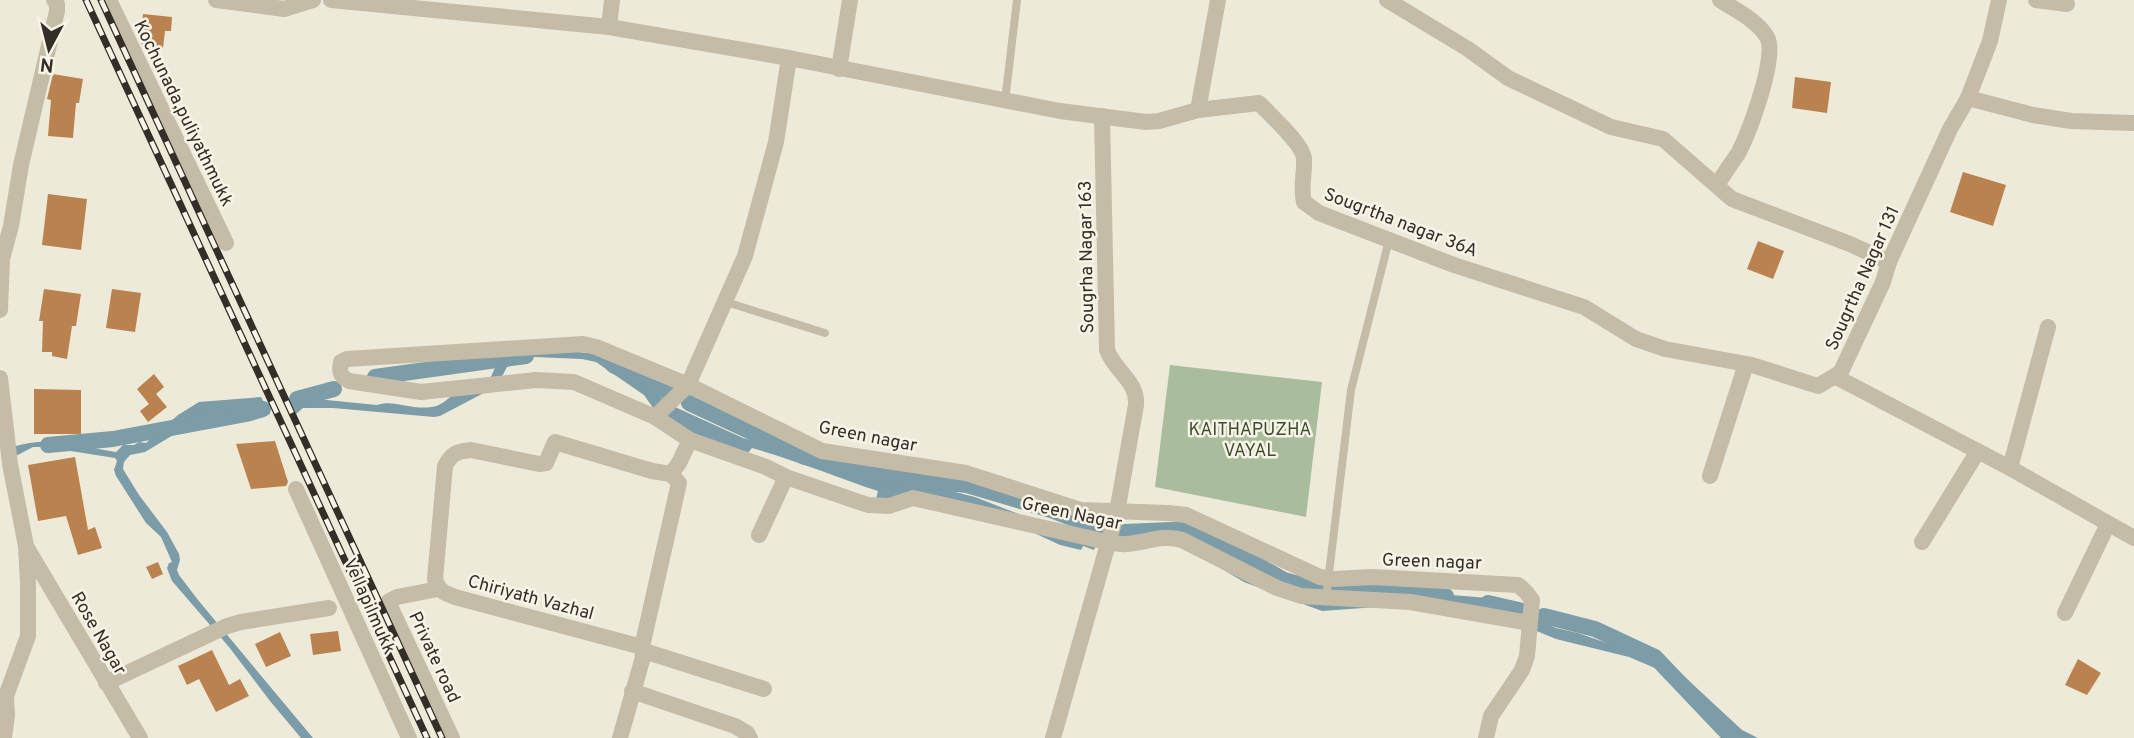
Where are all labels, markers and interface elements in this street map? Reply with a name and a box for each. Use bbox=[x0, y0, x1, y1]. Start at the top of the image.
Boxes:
north arrow bbox=[14, 14, 84, 84]
street label: Kochunada,puliyathmukk bbox=[128, 17, 238, 211]
text: N bbox=[39, 51, 55, 77]
street label: Sougrha Nagar 163 bbox=[1075, 180, 1100, 334]
street label: Sougrtha nagar 36A bbox=[1320, 183, 1481, 263]
street label: Sougrtha Nagar 131 bbox=[1821, 203, 1906, 354]
street label: Green nagar bbox=[816, 417, 919, 458]
park label: KAITHAPUZHA VAYAL bbox=[1189, 419, 1311, 463]
street label: Green Nagar bbox=[1019, 493, 1124, 536]
street label: Green nagar bbox=[1382, 549, 1482, 576]
street label: Vellapilmukk bbox=[337, 555, 400, 658]
street label: Chiriyath Vazhal bbox=[465, 571, 596, 626]
street label: Rose Nagar bbox=[65, 588, 131, 680]
street label: Private road bbox=[402, 608, 465, 707]

